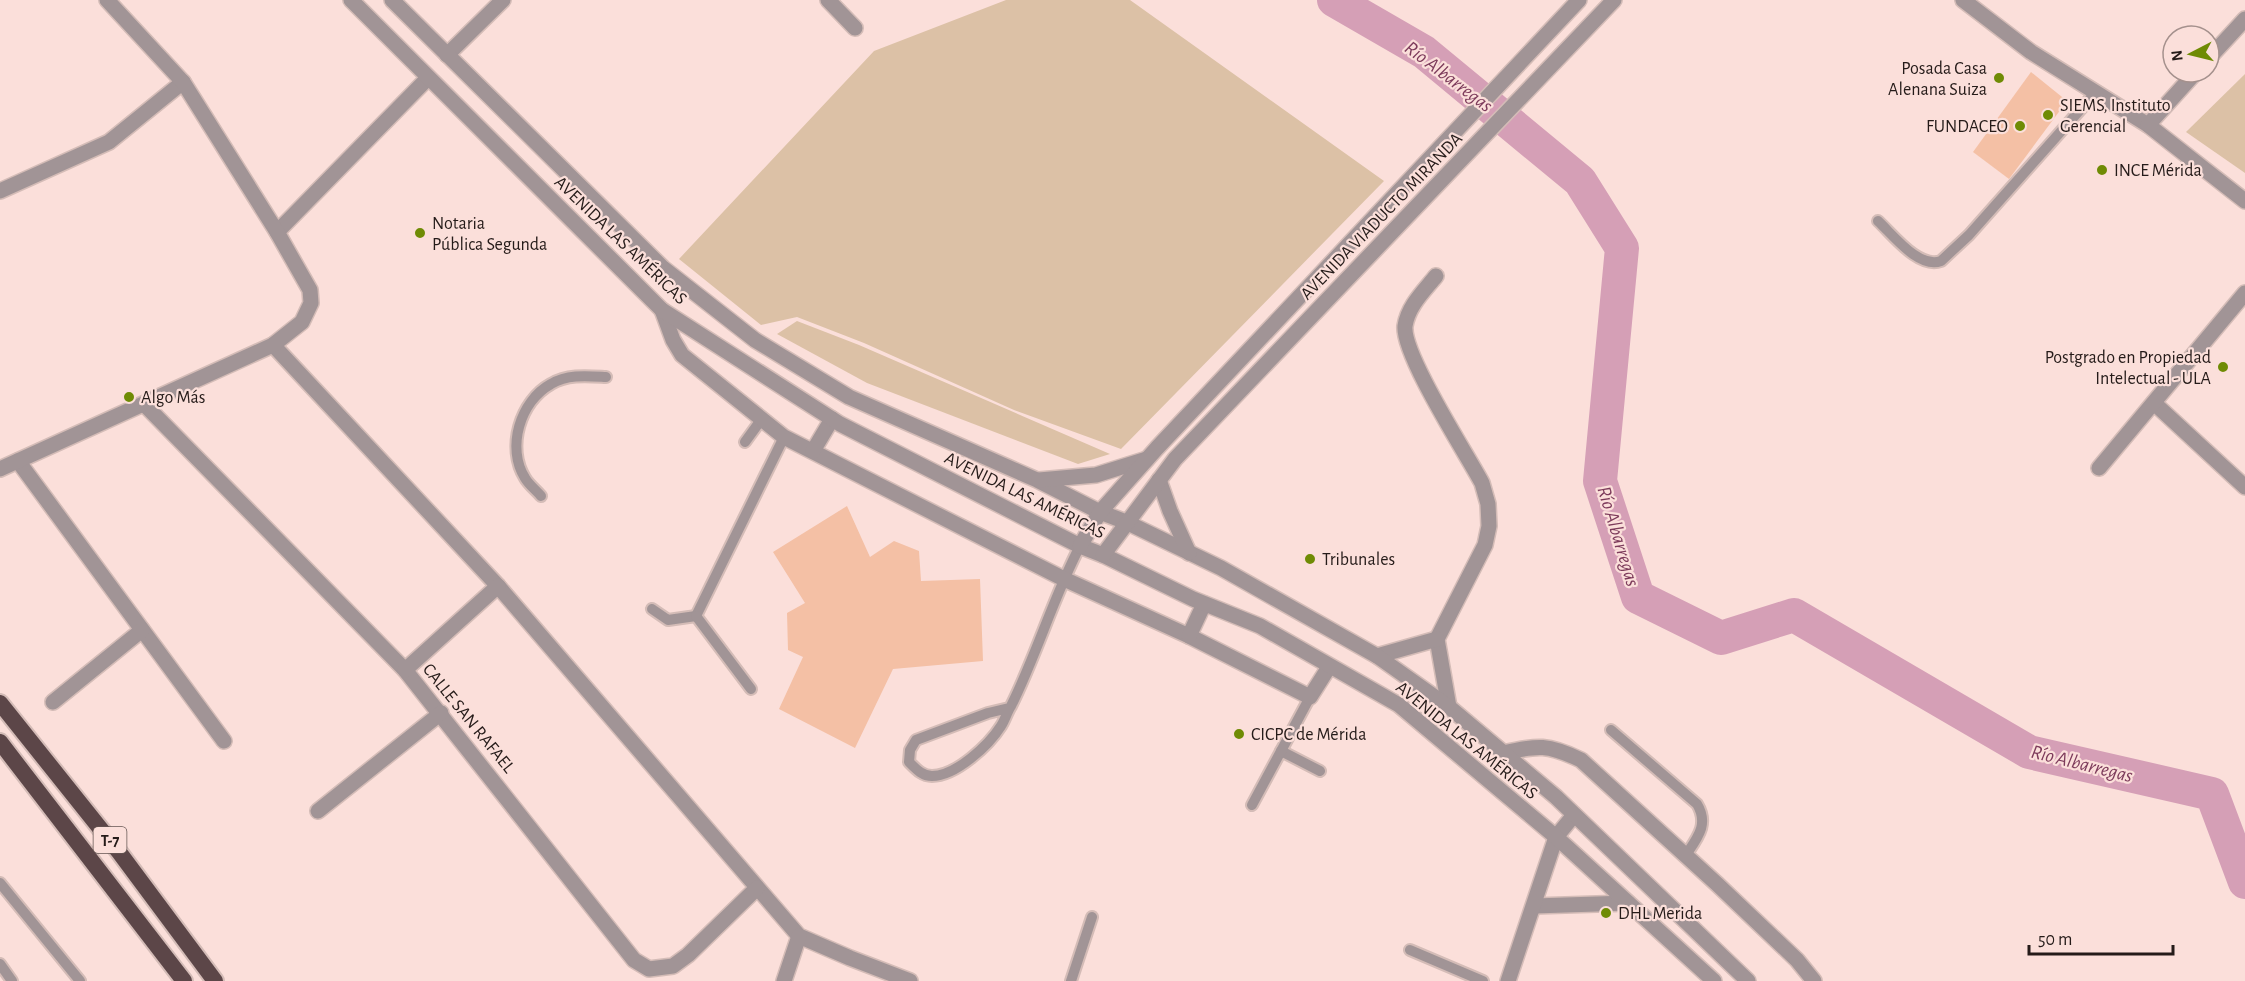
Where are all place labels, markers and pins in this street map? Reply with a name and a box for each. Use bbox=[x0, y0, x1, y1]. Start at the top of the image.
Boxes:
place label: Posada Casa Alenana Suiza bbox=[1888, 60, 1987, 99]
marker: Posada Casa Alenana Suiza bbox=[1992, 71, 2006, 85]
place label: SIEMS, Instituto Gerencial bbox=[2060, 97, 2171, 136]
marker: SIEMS, Instituto Gerencial bbox=[2041, 108, 2055, 122]
place label: FUNDACEO bbox=[1926, 118, 2008, 136]
marker: FUNDACEO bbox=[2013, 119, 2027, 133]
place label: INCE Mérida bbox=[2114, 162, 2202, 180]
marker: INCE Mérida bbox=[2095, 163, 2109, 177]
place label: Notaria Pública Segunda bbox=[432, 215, 547, 254]
marker: Notaria Pública Segunda bbox=[413, 226, 427, 240]
place label: Postgrado en Propiedad Intelectual - ULA bbox=[2045, 349, 2212, 388]
marker: Postgrado en Propiedad Intelectual - ULA bbox=[2216, 360, 2230, 374]
place label: Algo Más bbox=[141, 389, 205, 407]
marker: Algo Más bbox=[122, 390, 136, 404]
place label: Tribunales bbox=[1322, 551, 1395, 569]
marker: Tribunales bbox=[1303, 552, 1317, 566]
place label: CICPC de Mérida bbox=[1251, 726, 1366, 744]
marker: CICPC de Mérida bbox=[1232, 727, 1246, 741]
place label: DHL Merida bbox=[1618, 905, 1702, 923]
marker: DHL Merida bbox=[1599, 906, 1613, 920]

